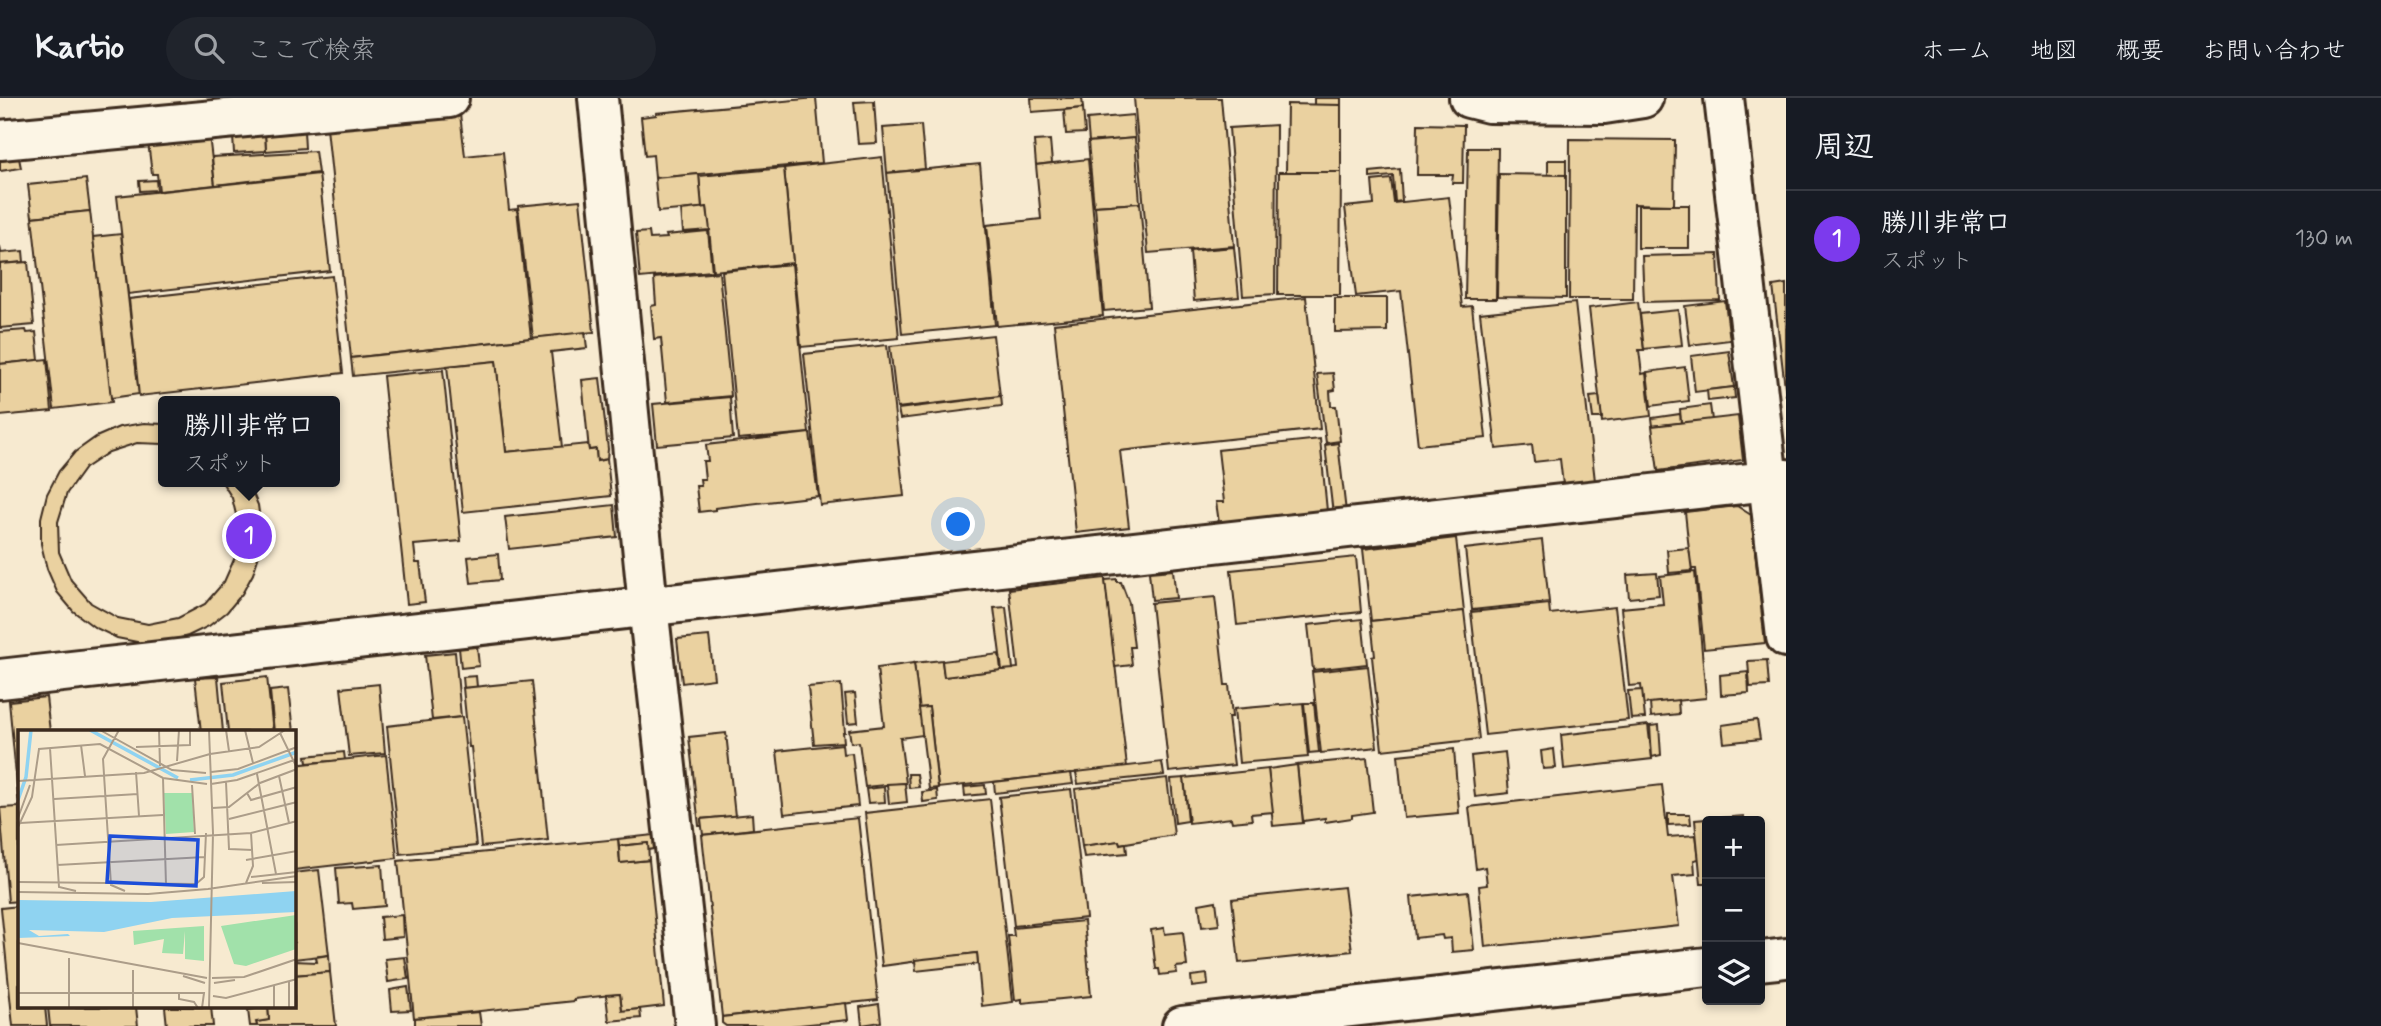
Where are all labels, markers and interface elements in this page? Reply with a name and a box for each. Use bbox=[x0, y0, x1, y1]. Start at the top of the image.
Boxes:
search box bbox=[166, 17, 656, 80]
text: Kartio bbox=[35, 26, 124, 70]
icon: search bbox=[190, 29, 228, 67]
text: ここで検索 bbox=[246, 34, 376, 68]
text: ホーム bbox=[1921, 36, 1992, 67]
text: 地図 bbox=[2030, 36, 2078, 67]
text: 概要 bbox=[2116, 36, 2164, 67]
text: お問い合わせ bbox=[2202, 36, 2346, 67]
text: 周辺 bbox=[1814, 128, 1874, 167]
text: 勝川非常口 bbox=[1881, 207, 2011, 241]
text: 1 bbox=[1832, 224, 1842, 254]
text: 130 m bbox=[2295, 224, 2353, 254]
text: スポット bbox=[1881, 247, 1973, 277]
popup bbox=[158, 396, 340, 487]
text: 勝川非常口 bbox=[184, 410, 314, 444]
text: スポット bbox=[184, 450, 276, 480]
your location bbox=[941, 507, 975, 541]
pin: 1 bbox=[226, 510, 272, 562]
inset map bbox=[18, 730, 296, 1009]
map controls bbox=[1702, 816, 1765, 1005]
button: + bbox=[1702, 816, 1765, 879]
button: − bbox=[1702, 879, 1765, 942]
button: layers bbox=[1702, 942, 1765, 1005]

